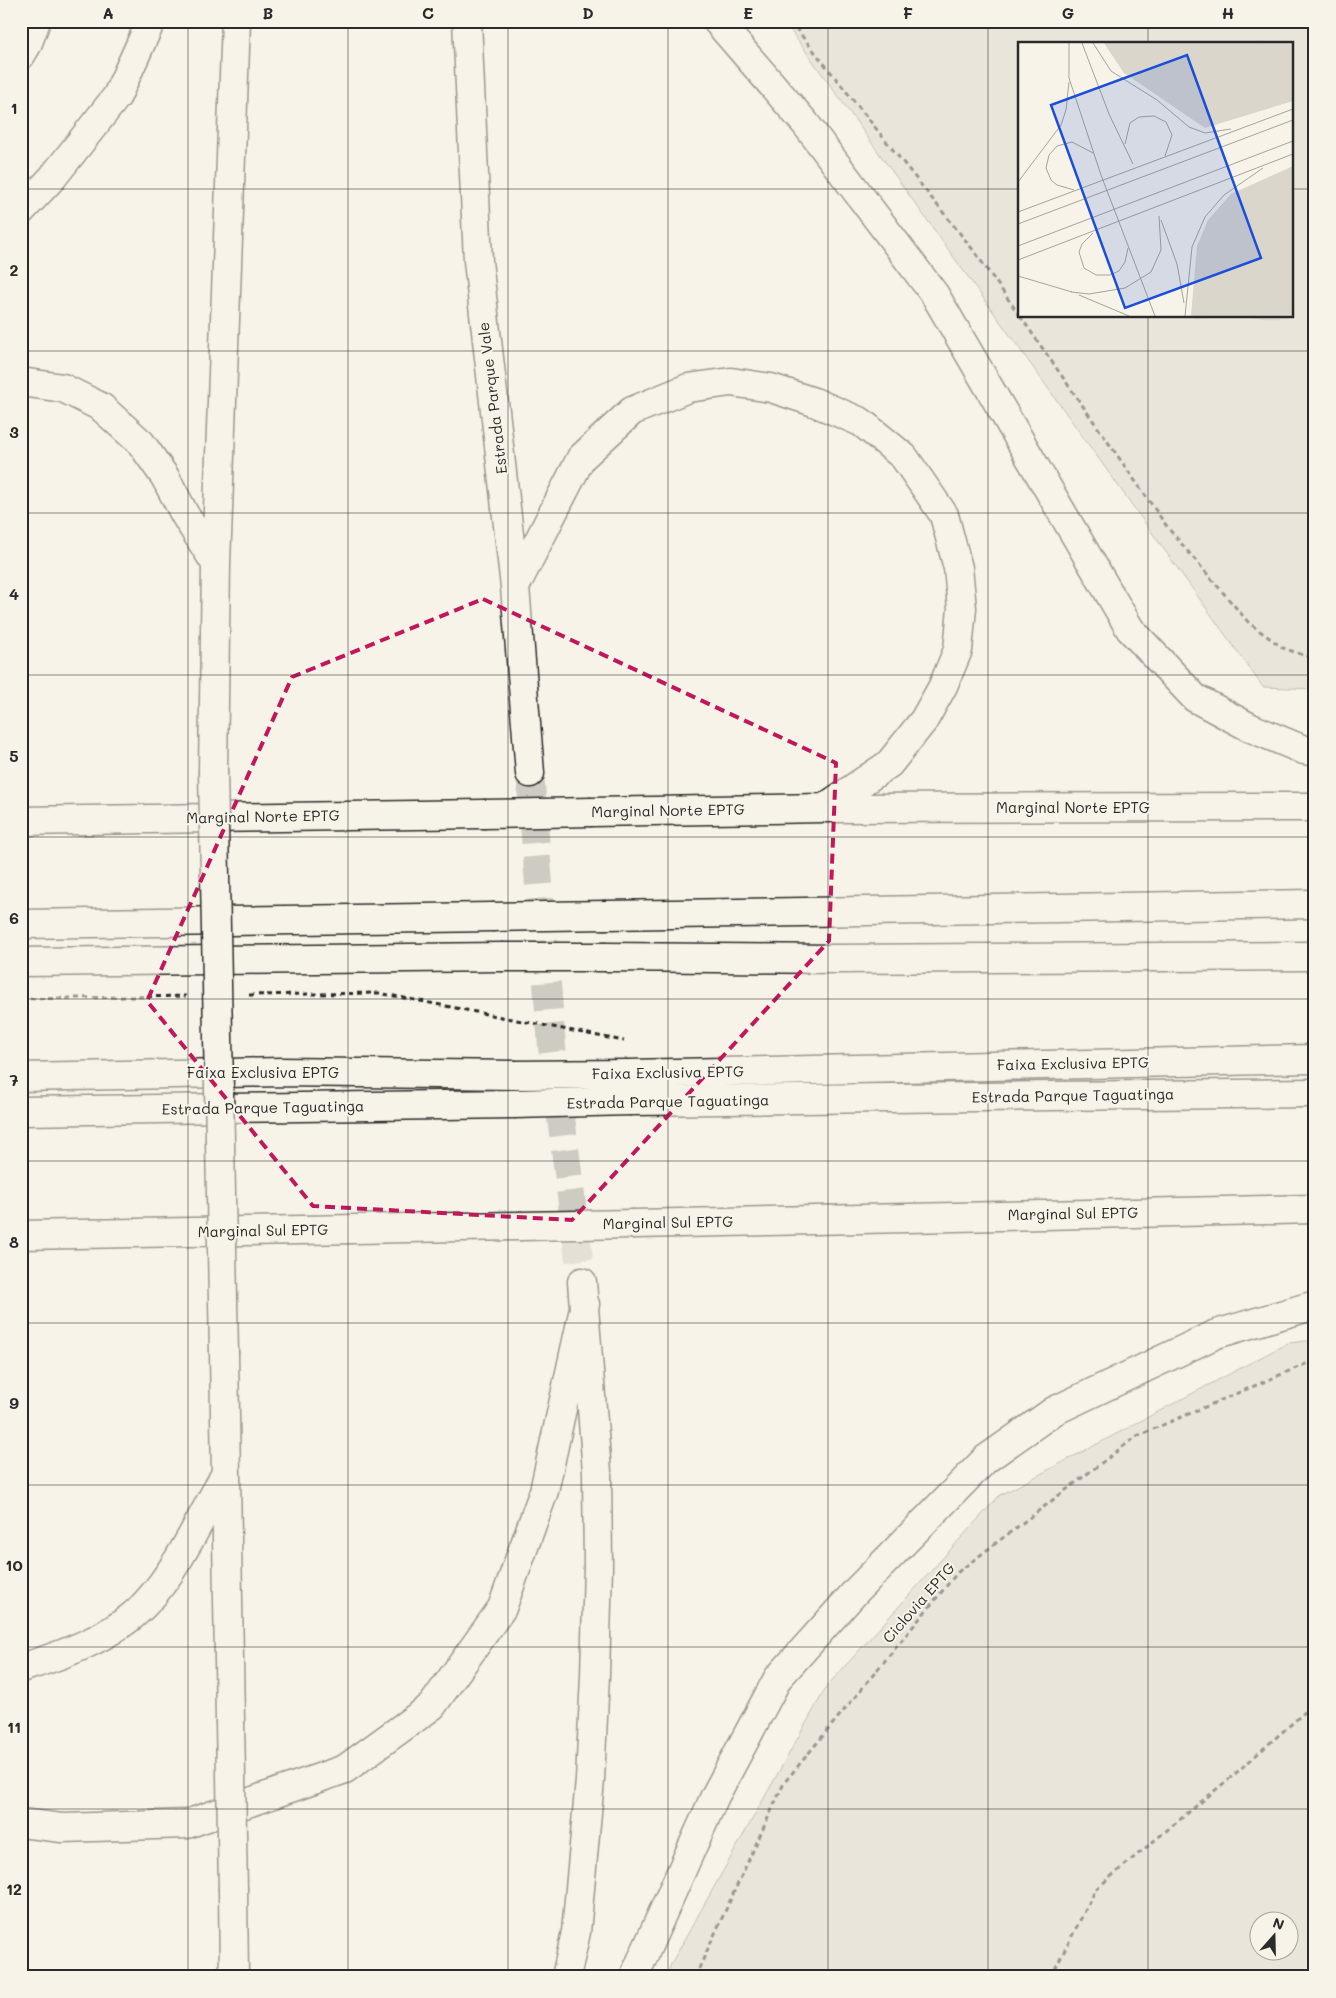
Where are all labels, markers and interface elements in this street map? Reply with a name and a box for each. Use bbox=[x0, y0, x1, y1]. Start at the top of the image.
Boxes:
text: A bbox=[102, 2, 114, 23]
text: B bbox=[263, 2, 273, 23]
text: C bbox=[422, 2, 434, 23]
text: D bbox=[582, 2, 594, 23]
text: E bbox=[743, 2, 753, 23]
text: F bbox=[903, 2, 913, 23]
text: G bbox=[1062, 2, 1074, 23]
text: H bbox=[1222, 2, 1234, 23]
inset map bbox=[1018, 42, 1294, 318]
text: 1 bbox=[10, 97, 18, 118]
text: 2 bbox=[10, 259, 19, 280]
street label: Estrada Parque Vale bbox=[473, 321, 511, 475]
text: 3 bbox=[9, 421, 19, 442]
text: 4 bbox=[9, 583, 19, 604]
text: 5 bbox=[9, 745, 19, 766]
street label: Marginal Norte EPTG bbox=[996, 797, 1150, 817]
street label: Marginal Norte EPTG bbox=[591, 799, 745, 821]
street label: Marginal Norte EPTG bbox=[186, 805, 340, 827]
text: 6 bbox=[9, 907, 19, 928]
street label: Faixa Exclusiva EPTG bbox=[997, 1052, 1149, 1074]
street label: Faixa Exclusiva EPTG bbox=[592, 1061, 744, 1083]
street label: Faixa Exclusiva EPTG bbox=[187, 1062, 339, 1082]
text: 7 bbox=[10, 1069, 19, 1090]
street label: Estrada Parque Taguatinga bbox=[972, 1083, 1174, 1107]
street label: Estrada Parque Taguatinga bbox=[567, 1089, 769, 1113]
street label: Estrada Parque Taguatinga bbox=[162, 1095, 364, 1119]
street label: Marginal Sul EPTG bbox=[1007, 1202, 1139, 1224]
street label: Marginal Sul EPTG bbox=[602, 1211, 734, 1233]
street label: Marginal Sul EPTG bbox=[197, 1219, 329, 1241]
text: 8 bbox=[9, 1231, 19, 1252]
text: 9 bbox=[9, 1392, 19, 1413]
text: 10 bbox=[5, 1554, 23, 1575]
street label: Ciclovia EPTG bbox=[878, 1558, 959, 1647]
text: 11 bbox=[7, 1716, 21, 1737]
text: 12 bbox=[6, 1878, 22, 1899]
north arrow bbox=[1248, 1910, 1298, 1960]
text: N bbox=[1270, 1913, 1287, 1934]

